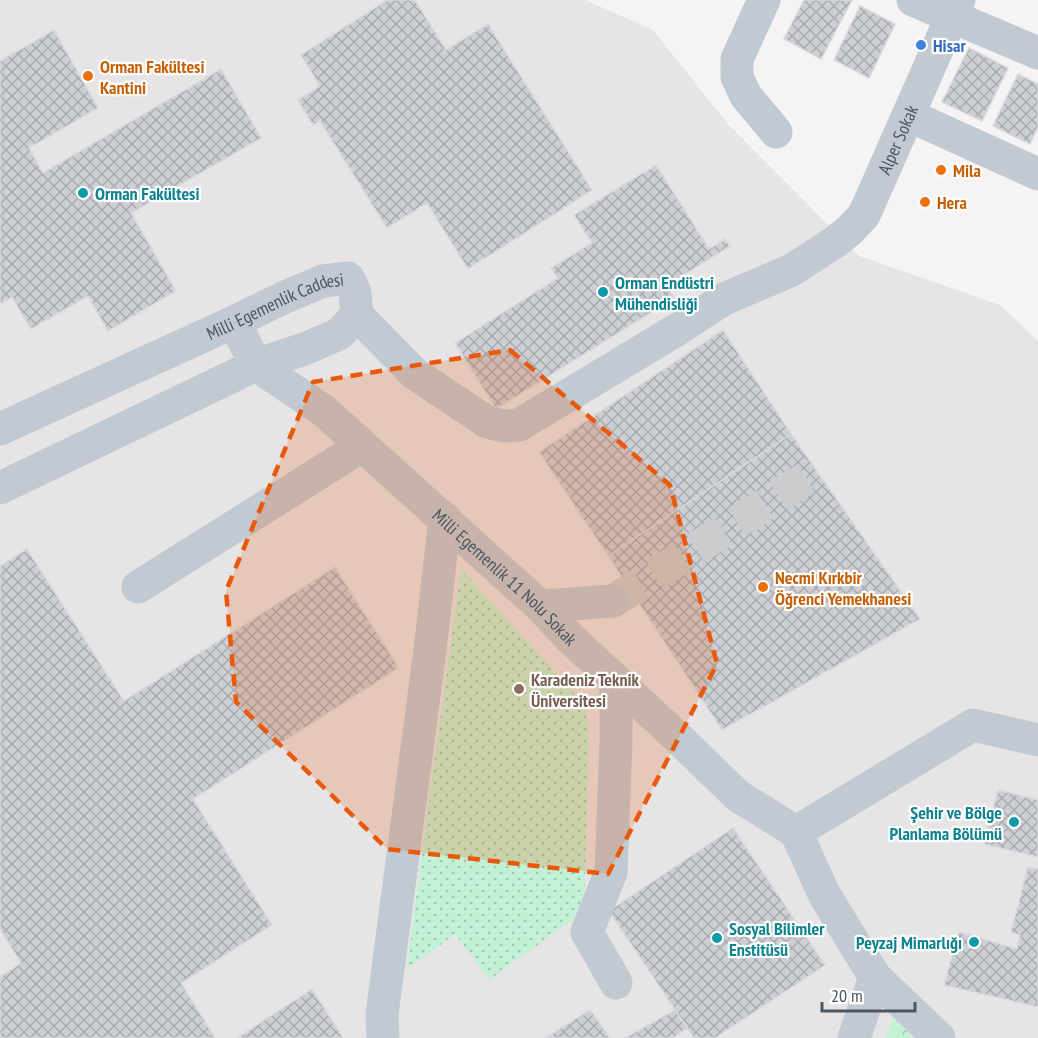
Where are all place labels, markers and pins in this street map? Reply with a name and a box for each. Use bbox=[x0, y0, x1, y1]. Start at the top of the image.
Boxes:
place label: Hisar bbox=[933, 34, 966, 57]
marker: Hisar bbox=[914, 38, 928, 52]
place label: Orman Fakültesi Kantini bbox=[100, 55, 204, 99]
marker: Orman Fakültesi Kantini bbox=[81, 69, 95, 83]
place label: Mila bbox=[953, 159, 981, 182]
marker: Mila bbox=[934, 163, 948, 177]
place label: Orman Fakültesi bbox=[95, 182, 199, 205]
marker: Orman Fakültesi bbox=[76, 186, 90, 200]
place label: Hera bbox=[937, 191, 967, 214]
marker: Hera bbox=[918, 195, 932, 209]
place label: Orman Endüstri Mühendisliği bbox=[615, 271, 714, 315]
marker: Orman Endüstri Mühendisliği bbox=[596, 285, 610, 299]
place label: Necmi Kırkbir Öğrenci Yemekhanesi bbox=[775, 566, 911, 610]
marker: Necmi Kırkbir Öğrenci Yemekhanesi bbox=[756, 580, 770, 594]
place label: Karadeniz Teknik Üniversitesi bbox=[531, 668, 640, 712]
marker: Karadeniz Teknik Üniversitesi bbox=[512, 682, 526, 696]
place label: Şehir ve Bölge Planlama Bölümü bbox=[889, 801, 1002, 845]
marker: Şehir ve Bölge Planlama Bölümü bbox=[1007, 815, 1021, 829]
place label: Sosyal Bilimler Enstitüsü bbox=[729, 917, 825, 961]
marker: Sosyal Bilimler Enstitüsü bbox=[710, 931, 724, 945]
place label: Peyzaj Mimarlığı bbox=[856, 931, 962, 954]
marker: Peyzaj Mimarlığı bbox=[967, 935, 981, 949]

